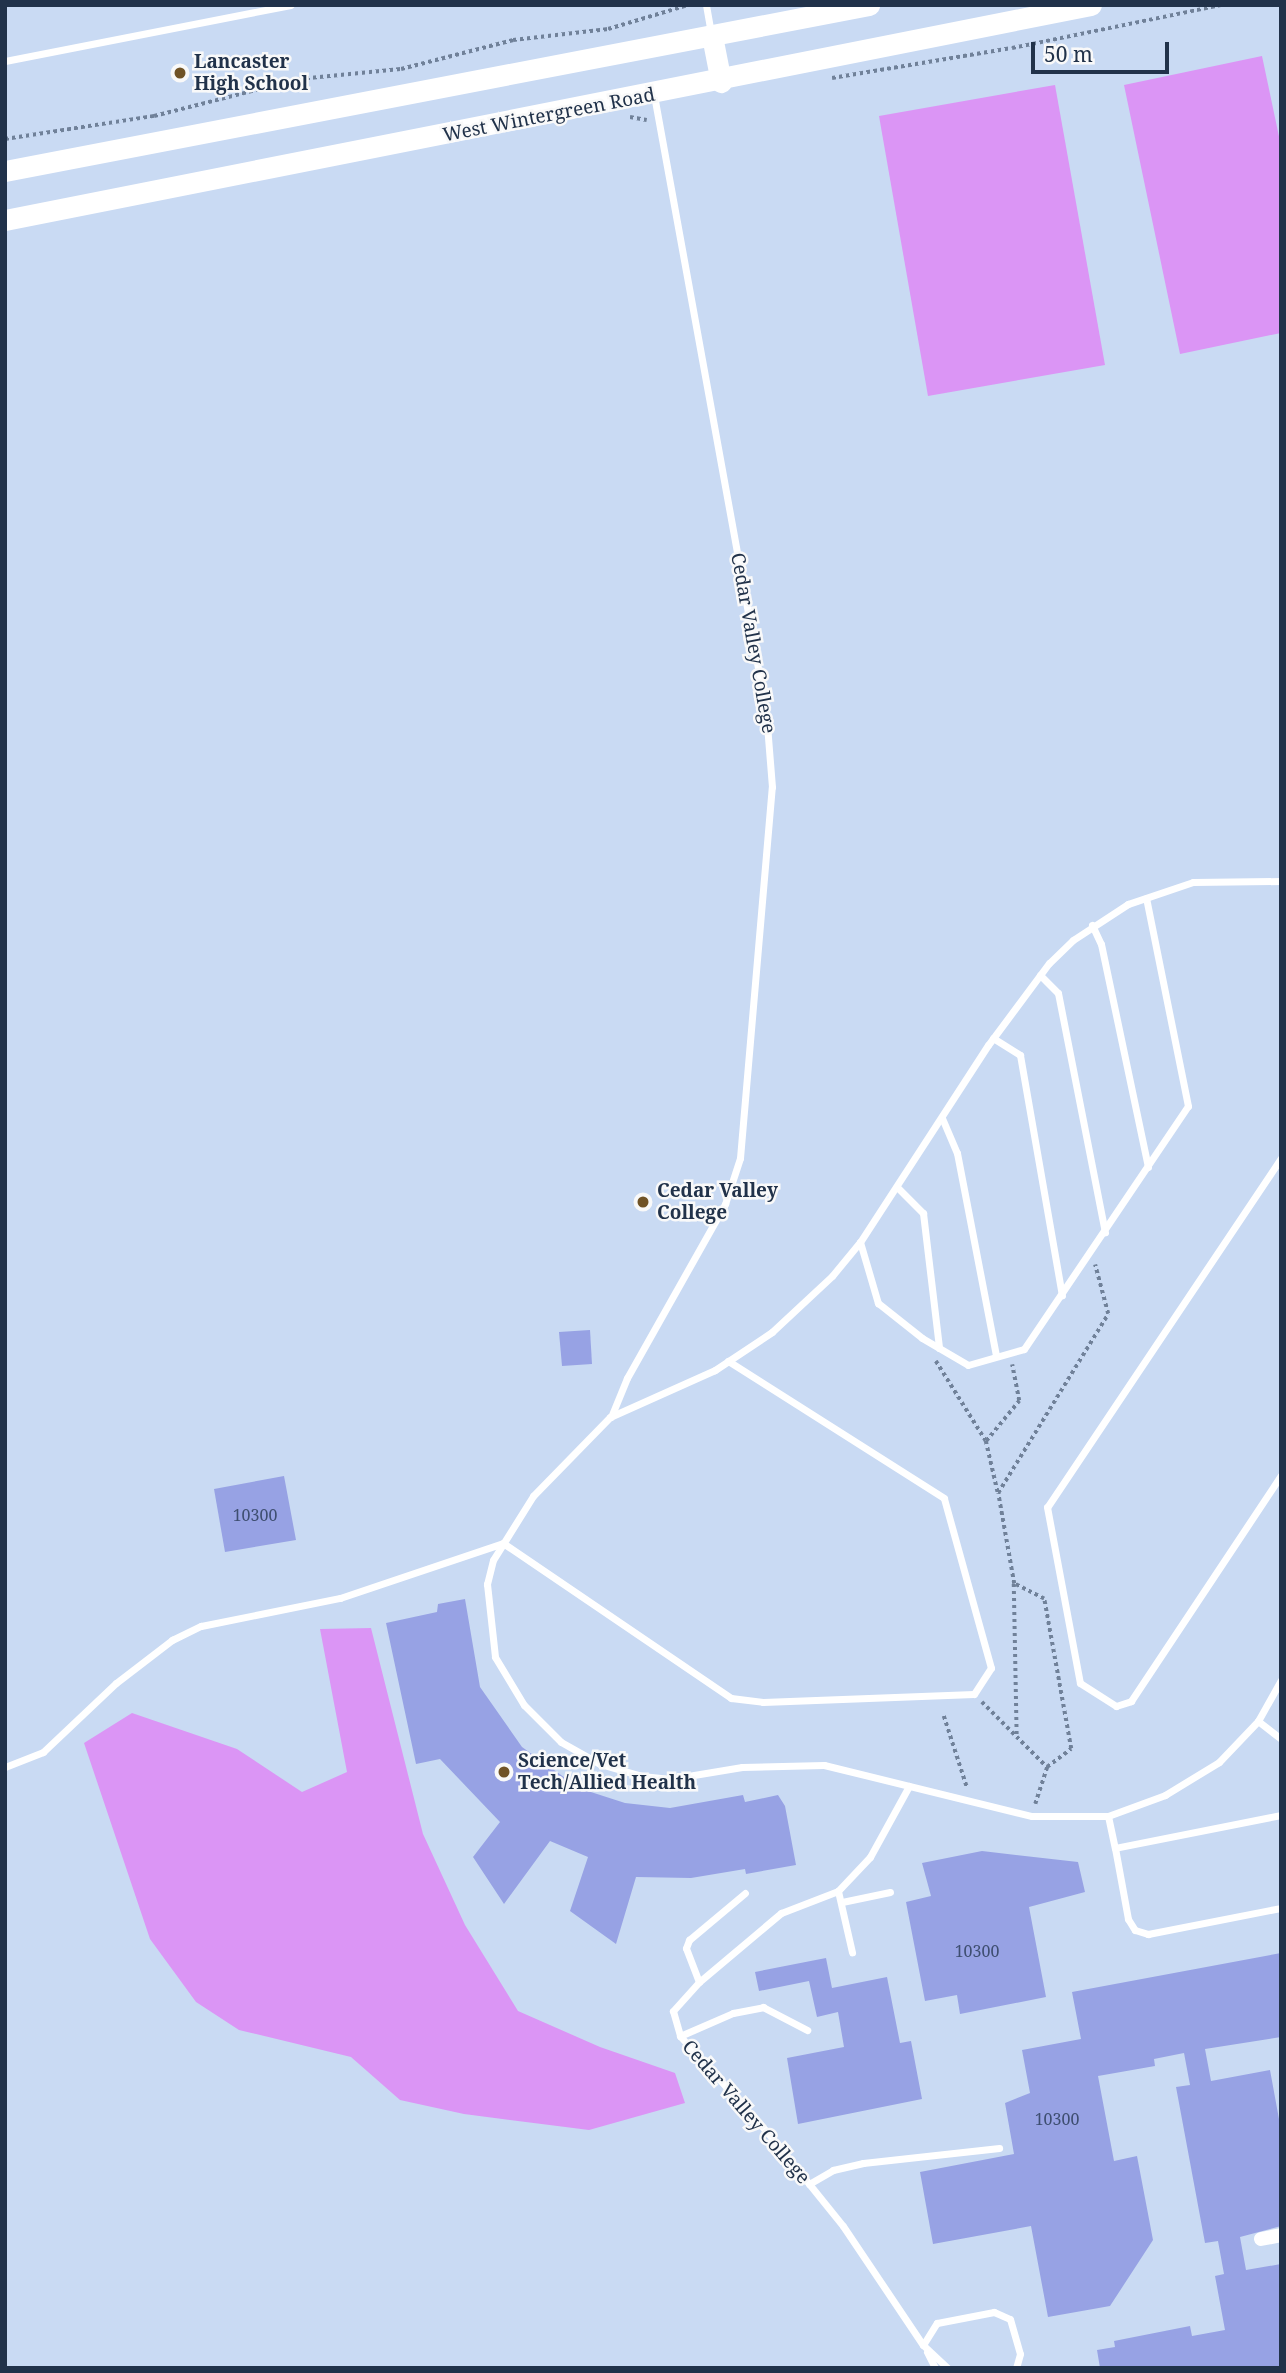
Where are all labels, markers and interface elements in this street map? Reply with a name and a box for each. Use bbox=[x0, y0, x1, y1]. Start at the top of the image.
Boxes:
scale bar bbox=[1034, 28, 1172, 72]
text: 50 m bbox=[1044, 40, 1093, 68]
place label: Lancaster High School bbox=[194, 51, 308, 95]
marker: Lancaster High School bbox=[172, 65, 188, 81]
street label: West Wintergreen Road bbox=[441, 83, 657, 147]
street label: Cedar Valley College bbox=[726, 551, 780, 735]
place label: Cedar Valley College bbox=[657, 1180, 778, 1224]
marker: Cedar Valley College bbox=[635, 1194, 651, 1210]
house number: 10300 bbox=[233, 1505, 277, 1525]
place label: Science/Vet Tech/Allied Health bbox=[518, 1750, 696, 1794]
marker: Science/Vet Tech/Allied Health bbox=[496, 1764, 512, 1780]
house number: 10300 bbox=[955, 1941, 999, 1961]
street label: Cedar Valley College bbox=[677, 2035, 815, 2189]
house number: 10300 bbox=[1035, 2109, 1079, 2129]

